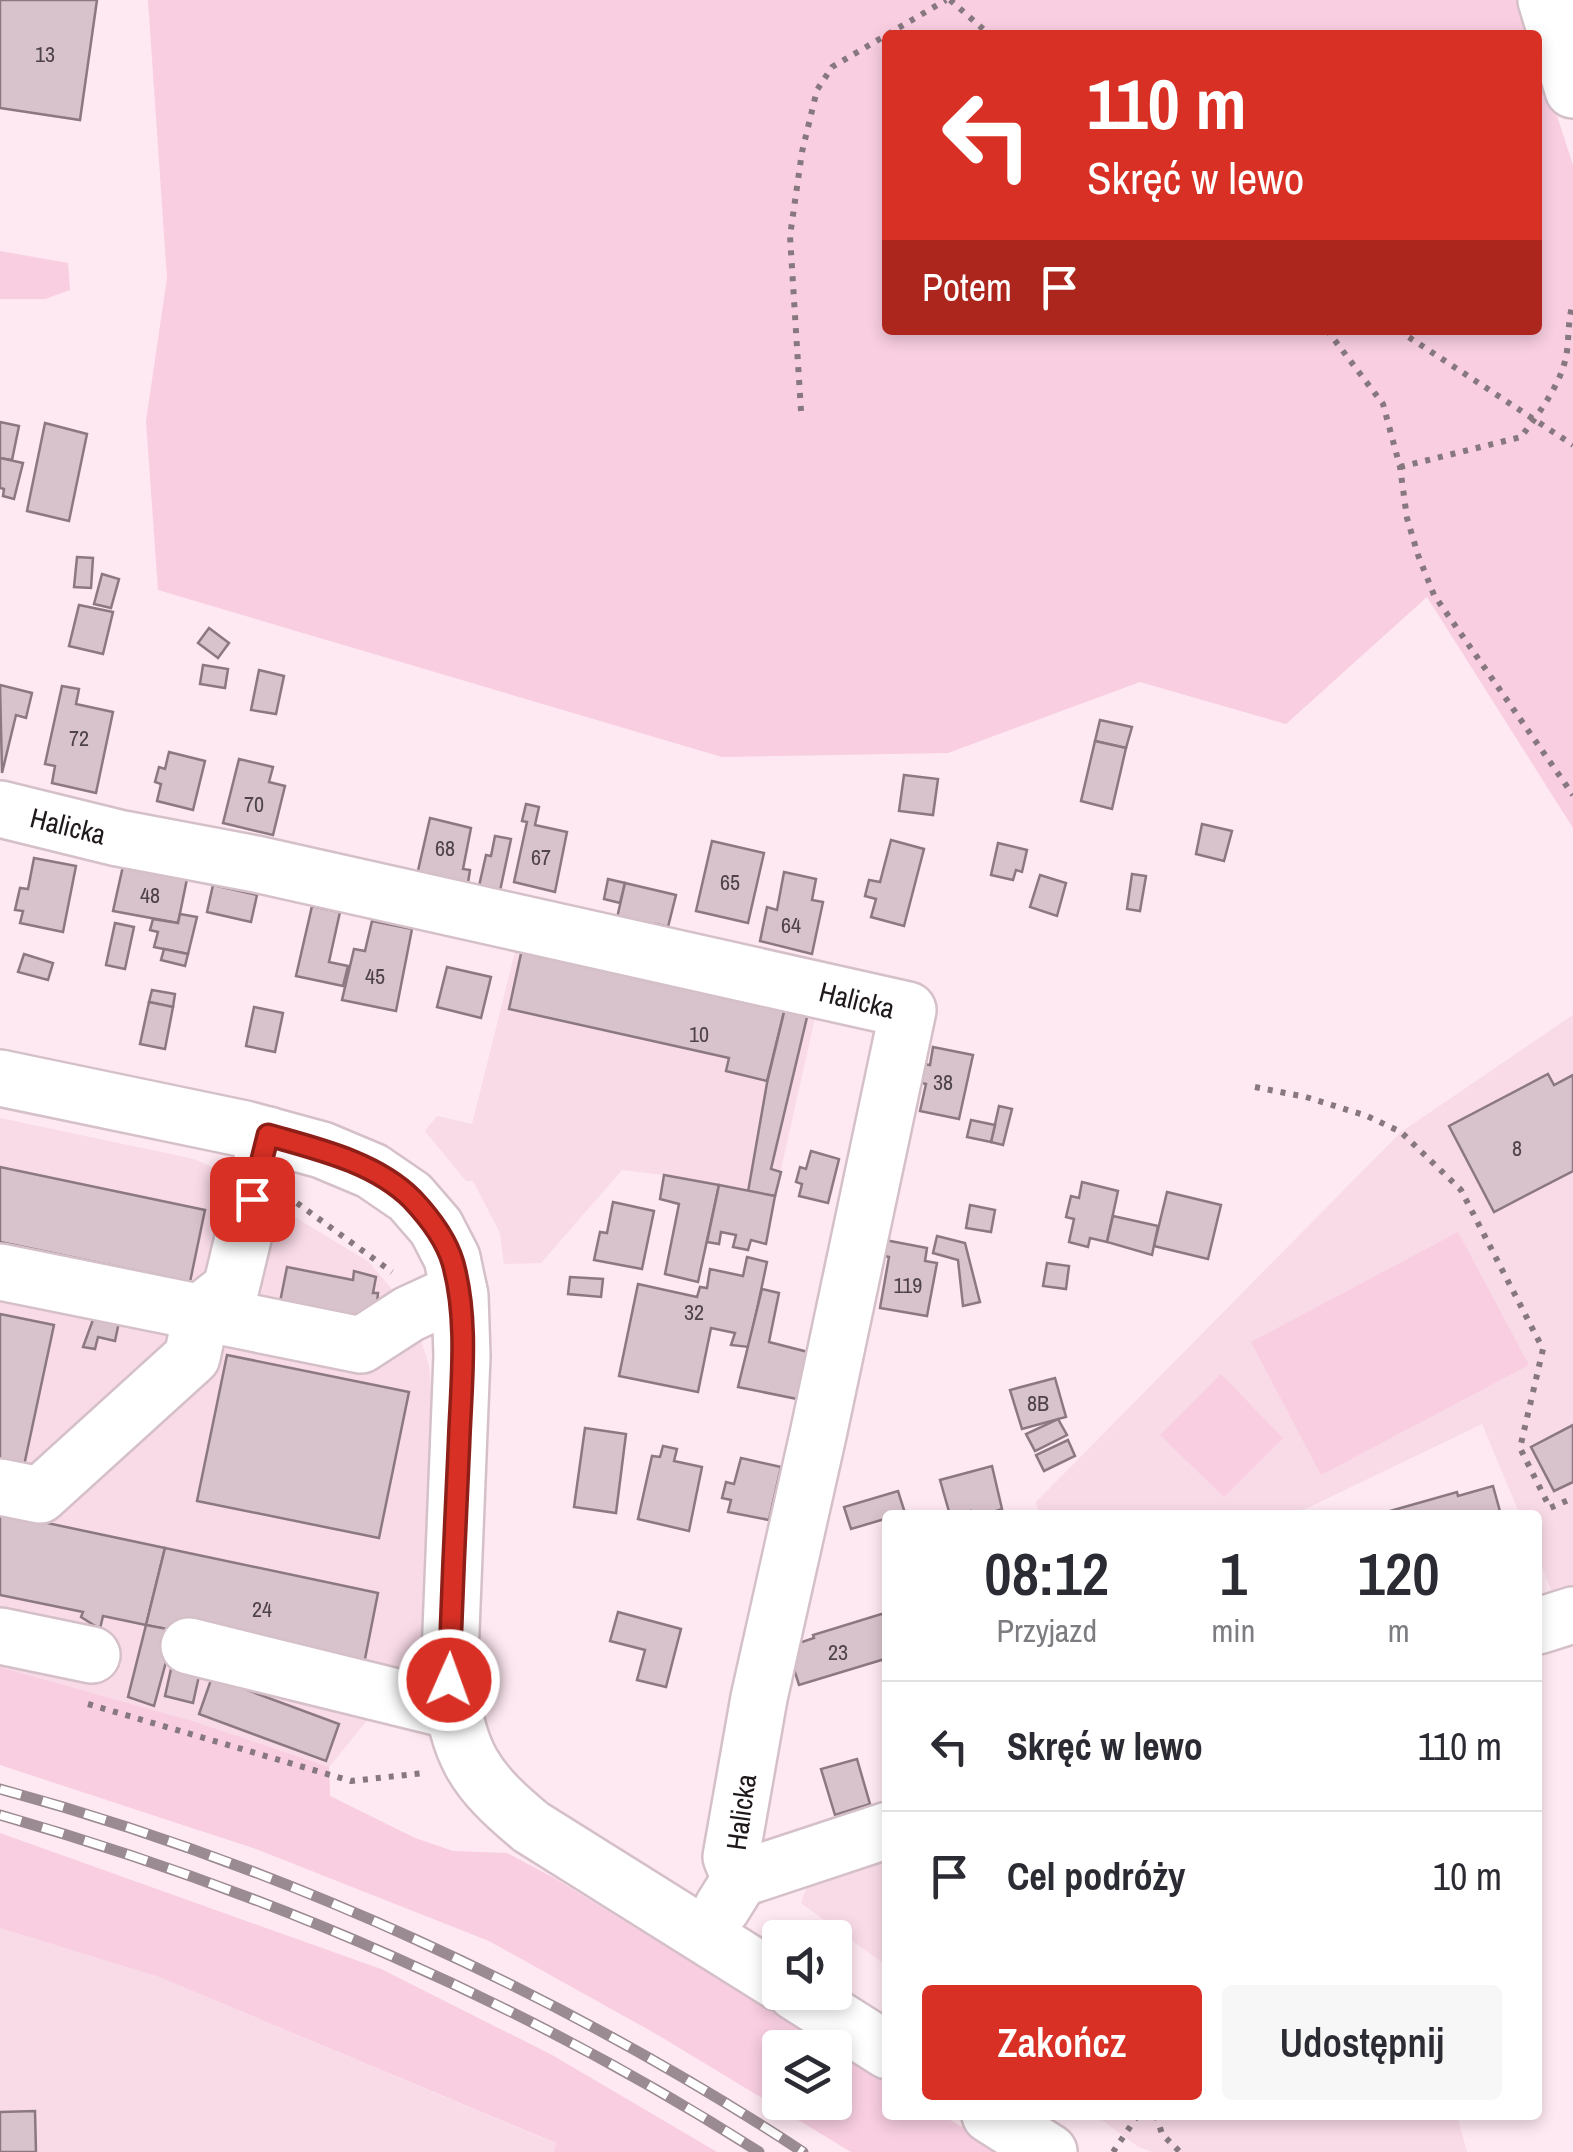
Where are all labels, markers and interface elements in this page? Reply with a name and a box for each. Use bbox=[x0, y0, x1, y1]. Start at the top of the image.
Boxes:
house number: 13 bbox=[35, 39, 55, 69]
text: 110 m bbox=[1087, 57, 1247, 151]
icon: left bbox=[922, 70, 1052, 200]
text: Skręć w lewo bbox=[1087, 147, 1304, 208]
icon: arrive bbox=[1032, 260, 1087, 315]
text: Potem bbox=[922, 262, 1012, 313]
house number: 72 bbox=[69, 723, 89, 753]
house number: 70 bbox=[244, 789, 264, 819]
street label: Halicka bbox=[26, 798, 110, 854]
house number: 68 bbox=[435, 833, 455, 863]
house number: 67 bbox=[531, 842, 551, 872]
house number: 65 bbox=[720, 867, 740, 897]
house number: 48 bbox=[140, 880, 160, 910]
house number: 64 bbox=[781, 910, 801, 940]
house number: 45 bbox=[365, 961, 385, 991]
street label: Halicka bbox=[815, 972, 899, 1028]
house number: 10 bbox=[689, 1019, 709, 1049]
house number: 38 bbox=[933, 1067, 953, 1097]
house number: 8 bbox=[1512, 1133, 1522, 1163]
pin bbox=[210, 1157, 295, 1242]
icon: arrive bbox=[225, 1172, 280, 1227]
house number: 119 bbox=[894, 1270, 922, 1300]
house number: 32 bbox=[684, 1297, 704, 1327]
house number: 8B bbox=[1027, 1388, 1049, 1418]
text: 08:12 bbox=[984, 1533, 1109, 1614]
text: 1 bbox=[1220, 1533, 1247, 1614]
text: 120 bbox=[1358, 1533, 1440, 1614]
house number: 24 bbox=[252, 1594, 272, 1624]
text: Przyjazd bbox=[996, 1609, 1097, 1652]
text: min bbox=[1212, 1609, 1255, 1652]
text: m bbox=[1388, 1609, 1410, 1652]
position arrow bbox=[397, 1628, 501, 1732]
house number: 23 bbox=[828, 1637, 848, 1667]
icon: left bbox=[922, 1719, 977, 1774]
text: Skręć w lewo bbox=[1007, 1721, 1203, 1772]
text: 110 m bbox=[1418, 1721, 1502, 1772]
street label: Halicka bbox=[717, 1771, 765, 1853]
icon: arrive bbox=[922, 1849, 977, 1904]
text: Cel podróży bbox=[1007, 1851, 1185, 1902]
text: 10 m bbox=[1433, 1851, 1502, 1902]
map controls bbox=[762, 1920, 852, 2120]
button: sound bbox=[762, 1920, 852, 2010]
button: Zakończ bbox=[922, 1985, 1202, 2100]
button: Udostępnij bbox=[1222, 1985, 1502, 2100]
button: layers bbox=[762, 2030, 852, 2120]

